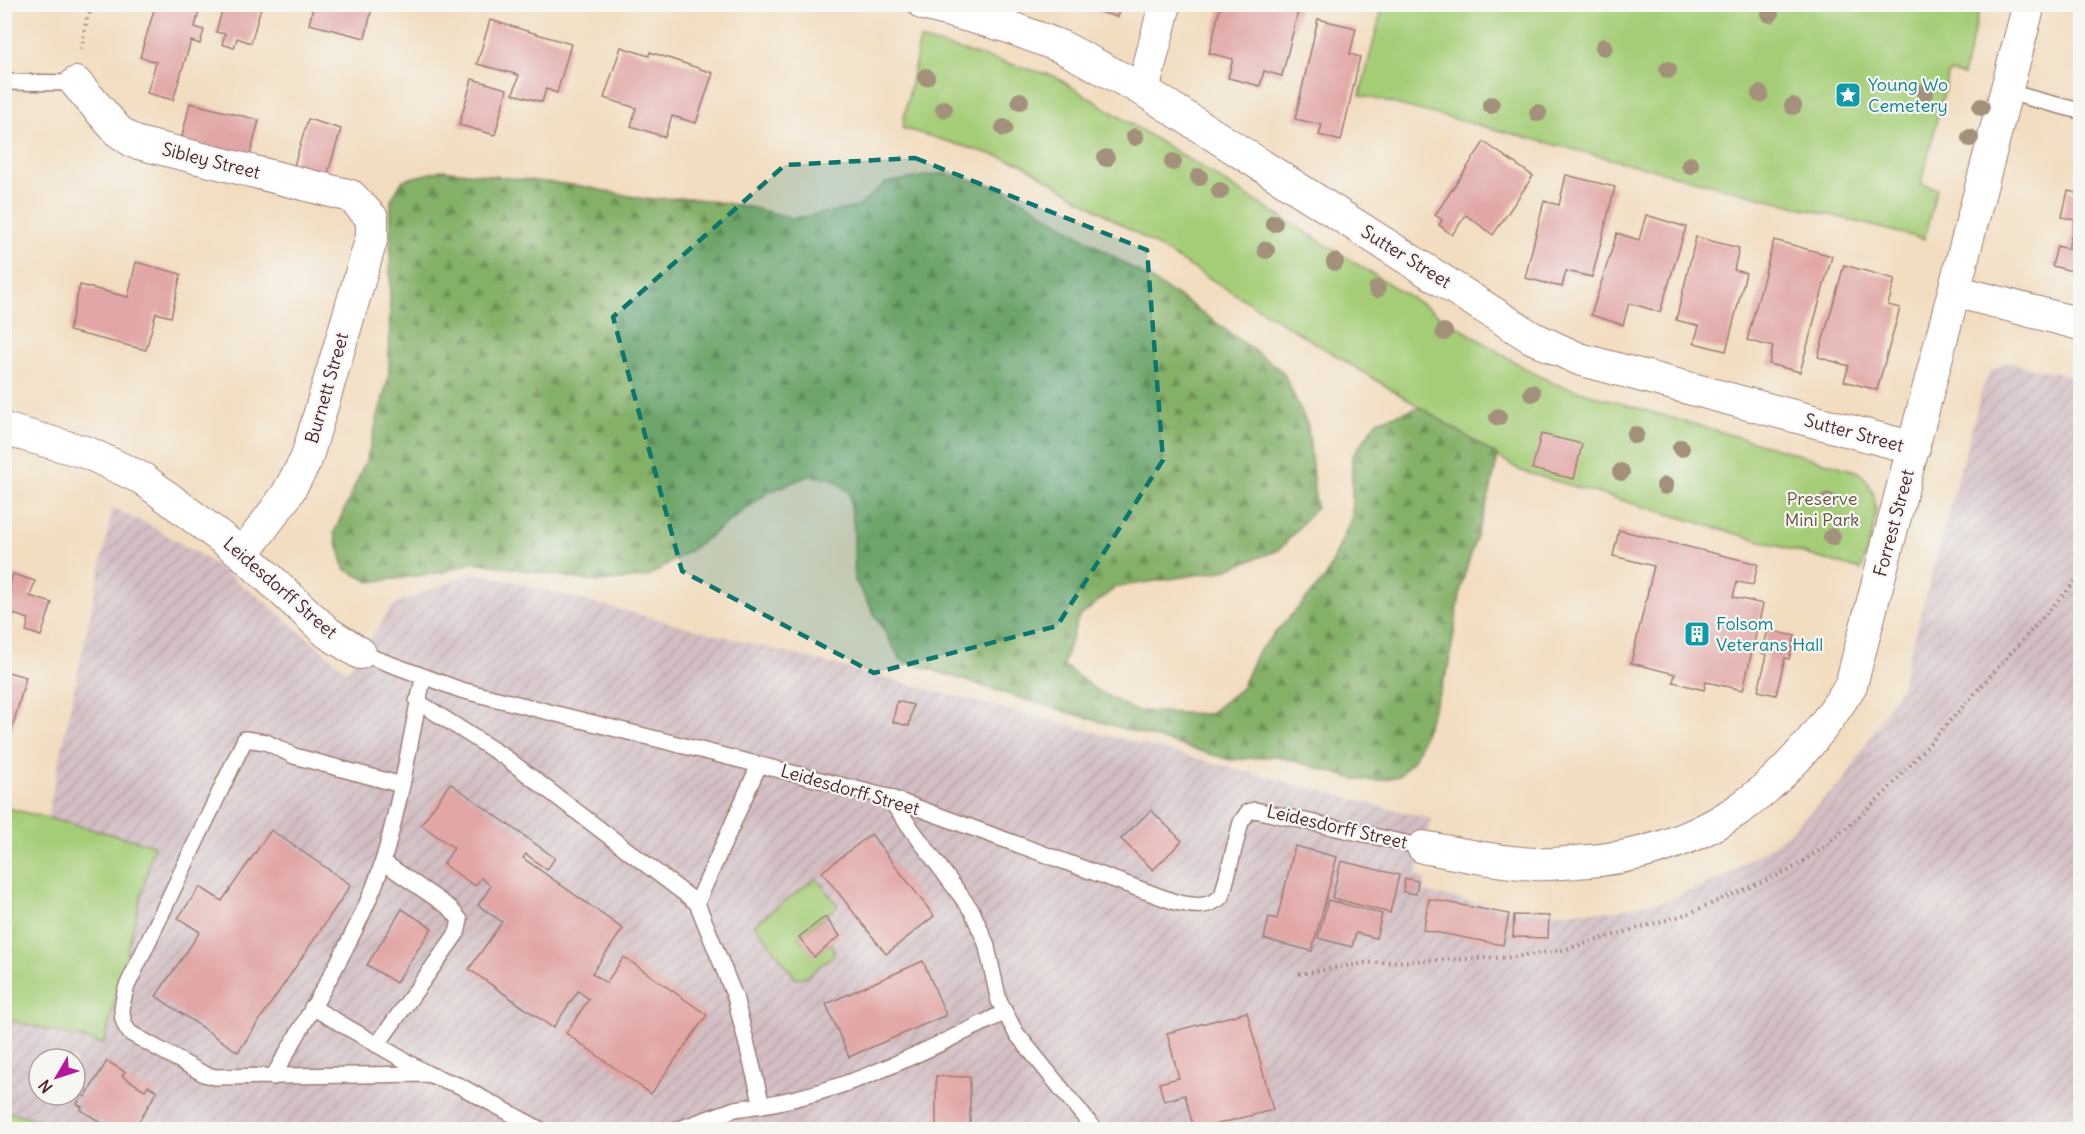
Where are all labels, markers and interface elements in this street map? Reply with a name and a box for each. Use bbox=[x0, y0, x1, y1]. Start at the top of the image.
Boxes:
place label: Young Wo Cemetery bbox=[1868, 73, 1948, 117]
place icon: Young Wo Cemetery bbox=[1833, 80, 1863, 110]
street label: Sibley Street bbox=[160, 137, 263, 184]
street label: Sutter Street bbox=[1357, 220, 1456, 293]
street label: Burnett Street bbox=[300, 330, 353, 446]
street label: Sutter Street bbox=[1802, 408, 1906, 457]
street label: Forrest Street bbox=[1868, 467, 1919, 579]
park label: Preserve Mini Park bbox=[1785, 487, 1859, 531]
street label: Leidesdorff Street bbox=[219, 532, 342, 643]
place label: Folsom Veterans Hall bbox=[1716, 612, 1823, 656]
building icon: Folsom Veterans Hall bbox=[1682, 619, 1712, 649]
street label: Leidesdorff Street bbox=[778, 759, 922, 820]
street label: Leidesdorff Street bbox=[1265, 799, 1410, 854]
north arrow bbox=[27, 1047, 87, 1107]
text: N bbox=[34, 1076, 57, 1097]

